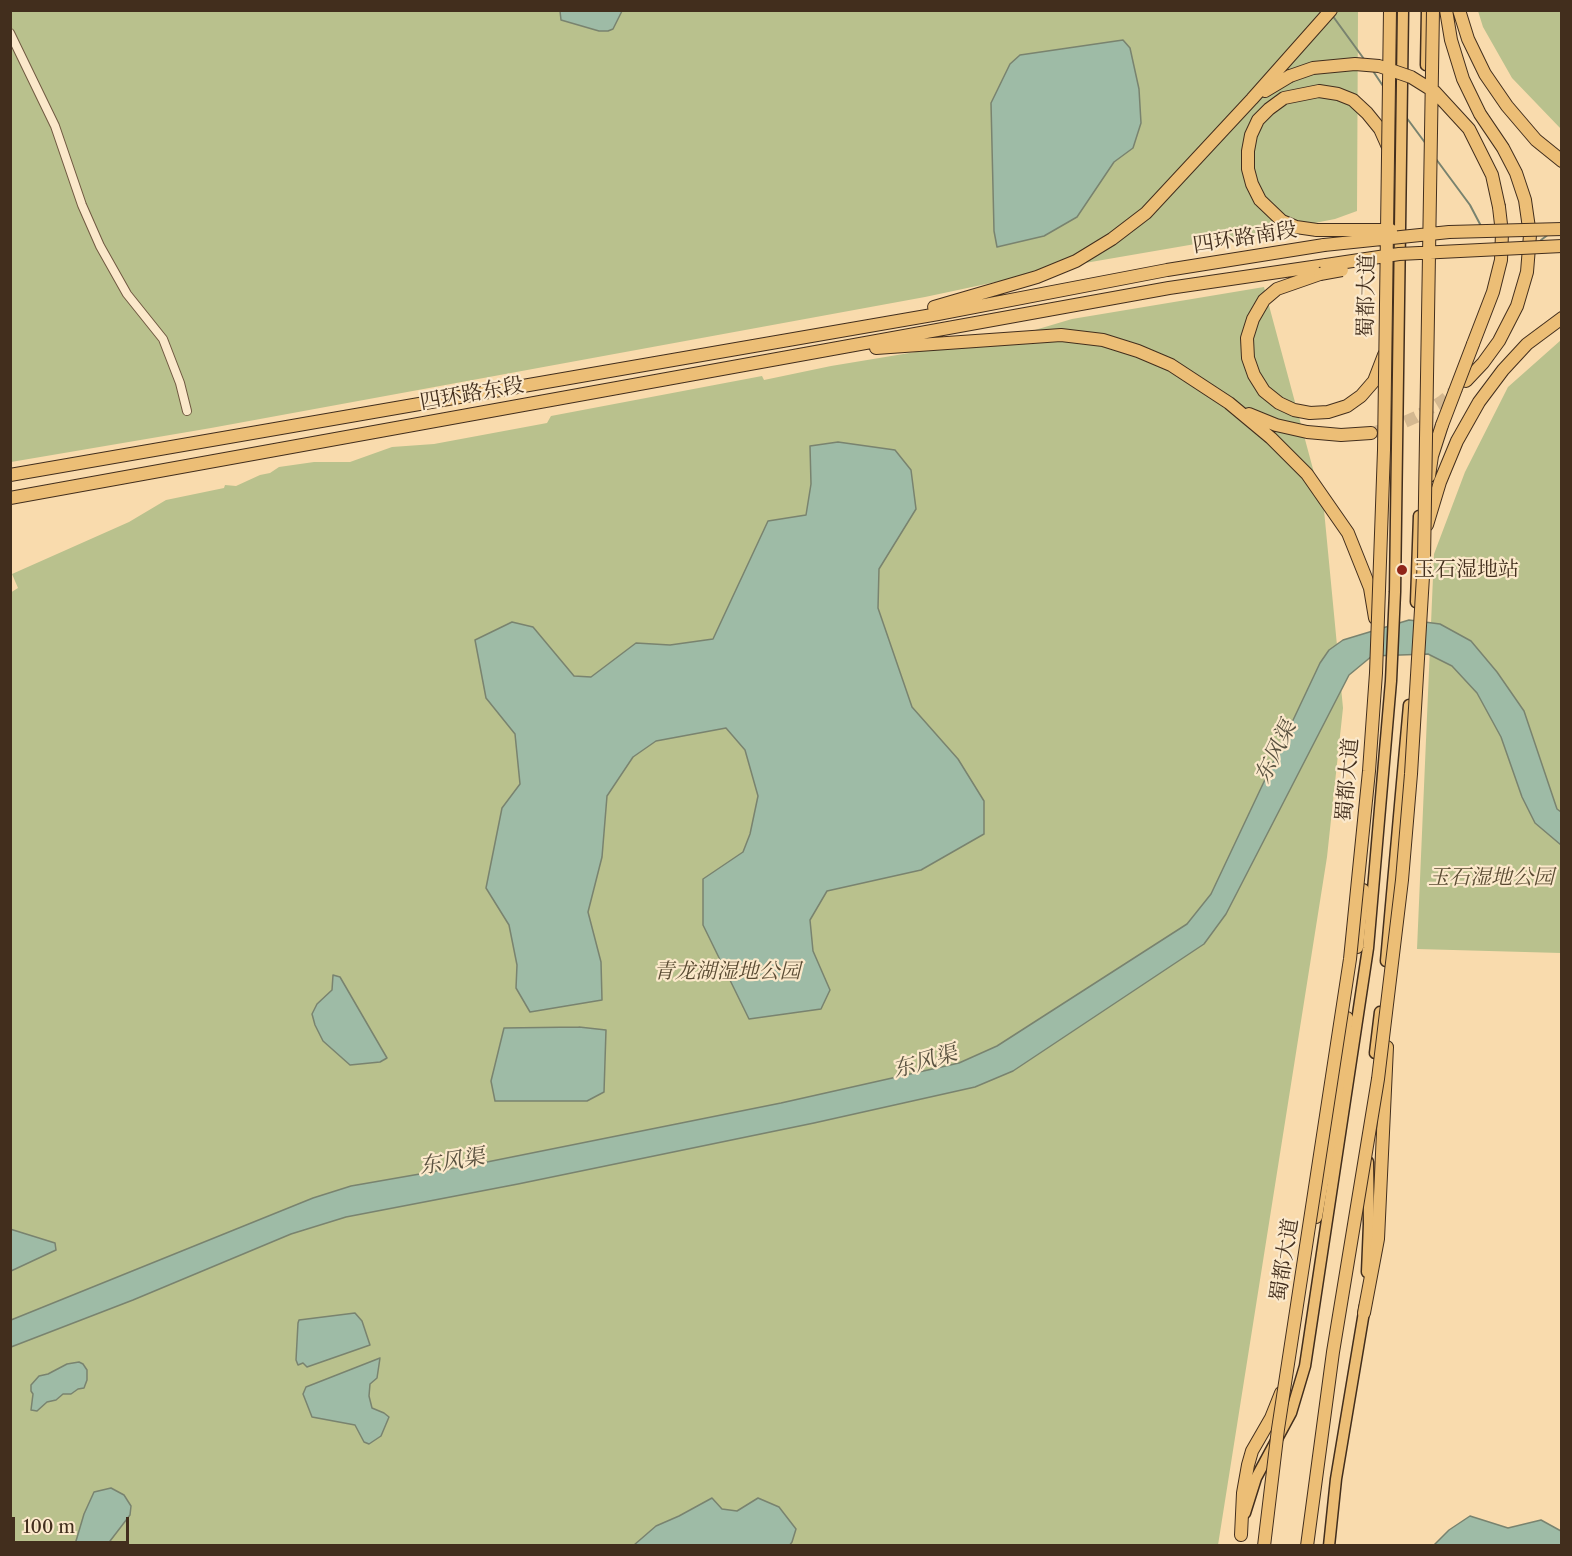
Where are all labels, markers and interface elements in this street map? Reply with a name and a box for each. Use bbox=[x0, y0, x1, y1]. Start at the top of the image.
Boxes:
street label: 四环路南段 bbox=[1191, 217, 1299, 259]
street label: 蜀都大道 bbox=[1354, 254, 1380, 338]
street label: 四环路东段 bbox=[418, 372, 526, 416]
place label: 玉石湿地站 bbox=[1414, 557, 1519, 583]
marker: 玉石湿地站 bbox=[1395, 563, 1409, 577]
water label: 东风渠 bbox=[1250, 717, 1302, 787]
street label: 蜀都大道 bbox=[1332, 737, 1364, 823]
park label: 玉石湿地公园 bbox=[1428, 865, 1554, 891]
park label: 青龙湖湿地公园 bbox=[654, 959, 800, 985]
water label: 东风渠 bbox=[890, 1040, 960, 1084]
water label: 东风渠 bbox=[417, 1144, 487, 1180]
street label: 蜀都大道 bbox=[1266, 1217, 1304, 1303]
scale bar bbox=[15, 1505, 132, 1543]
text: 100 m bbox=[23, 1516, 75, 1538]

